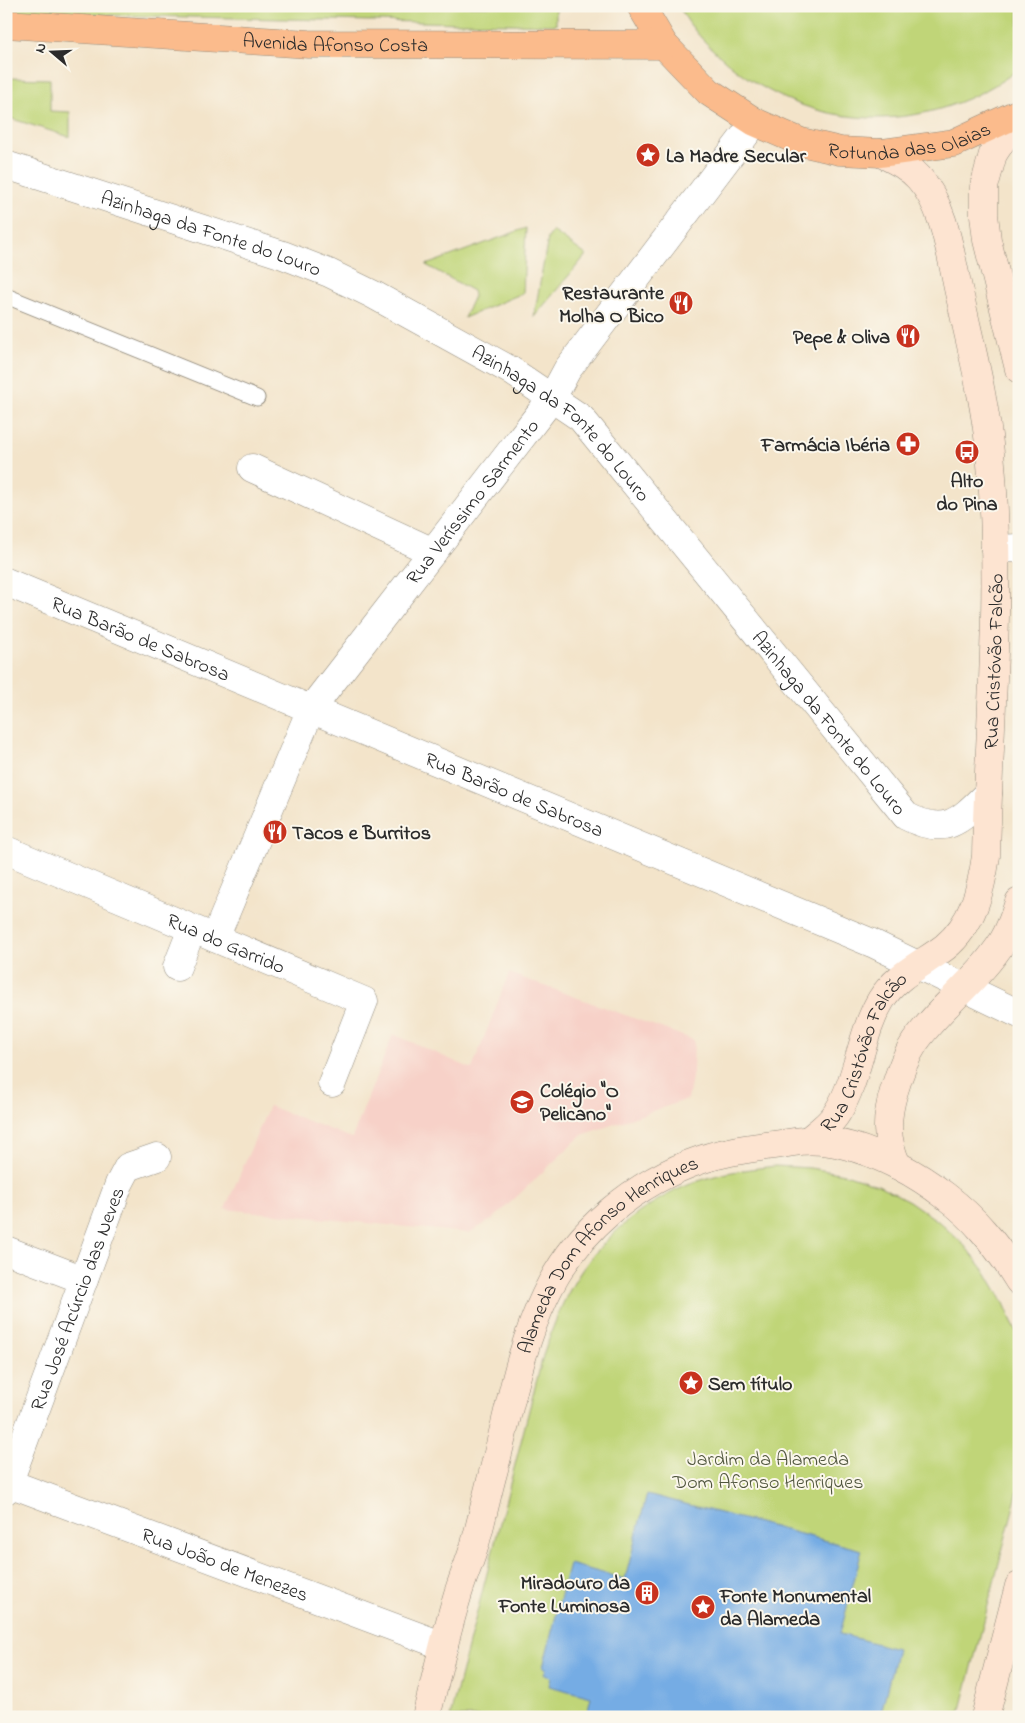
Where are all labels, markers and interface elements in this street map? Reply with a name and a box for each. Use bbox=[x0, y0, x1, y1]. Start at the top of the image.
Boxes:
north arrow bbox=[28, 28, 78, 78]
street label: Avenida Afonso Costa bbox=[242, 28, 428, 61]
text: N bbox=[30, 40, 53, 56]
street label: Rotunda das Olaias bbox=[824, 116, 996, 170]
place icon: La Madre Secular bbox=[635, 142, 661, 168]
place label: La Madre Secular bbox=[666, 143, 807, 172]
street label: Azinhaga da Fonte do Louro bbox=[96, 185, 325, 285]
place label: Restaurante Molha O Bico bbox=[559, 280, 665, 332]
restaurant icon: Restaurante Molha O Bico bbox=[668, 290, 694, 316]
restaurant icon: Pepe & Oliva bbox=[895, 323, 921, 349]
place label: Pepe & Oliva bbox=[793, 324, 890, 353]
street label: Azinhaga da Fonte do Louro bbox=[465, 339, 656, 509]
street label: Rua Veríssimo Sarmento bbox=[400, 414, 547, 592]
pharmacy icon: Farmácia Ibéria bbox=[895, 431, 921, 457]
place label: Farmácia Ibéria bbox=[760, 432, 890, 461]
bus stop icon: Alto do Pina bbox=[954, 439, 980, 465]
place label: Alto do Pina bbox=[936, 468, 998, 520]
street label: Rua Cristóvão Falcão bbox=[978, 573, 1012, 750]
street label: Rua Barão de Sabrosa bbox=[46, 590, 234, 691]
street label: Azinhaga da Fonte do Louro bbox=[744, 626, 912, 823]
street label: Rua Barão de Sabrosa bbox=[420, 746, 607, 847]
restaurant icon: Tacos e Burritos bbox=[262, 819, 288, 845]
place label: Tacos e Burritos bbox=[292, 820, 431, 849]
street label: Rua do Garrido bbox=[162, 907, 289, 983]
street label: Rua Cristóvão Falcão bbox=[815, 966, 915, 1141]
place label: Colégio "O Pelicano" bbox=[540, 1078, 619, 1130]
school or university icon: Colégio "O Pelicano" bbox=[509, 1089, 535, 1115]
street label: Alameda Dom Afonso Henriques bbox=[512, 1150, 703, 1358]
street label: Rua José Acúrcio das Neves bbox=[24, 1184, 134, 1415]
place icon: Sem título bbox=[678, 1370, 704, 1396]
place label: Sem título bbox=[708, 1371, 793, 1400]
park label: Jardim da Alameda Dom Afonso Henriques bbox=[672, 1446, 863, 1498]
street label: Rua João de Menezes bbox=[136, 1522, 312, 1611]
place label: Miradouro da Fonte Luminosa bbox=[498, 1570, 630, 1622]
building icon: Miradouro da Fonte Luminosa bbox=[634, 1580, 660, 1606]
place label: Fonte Monumental da Alameda bbox=[719, 1583, 871, 1635]
place icon: Fonte Monumental da Alameda bbox=[690, 1594, 716, 1620]

